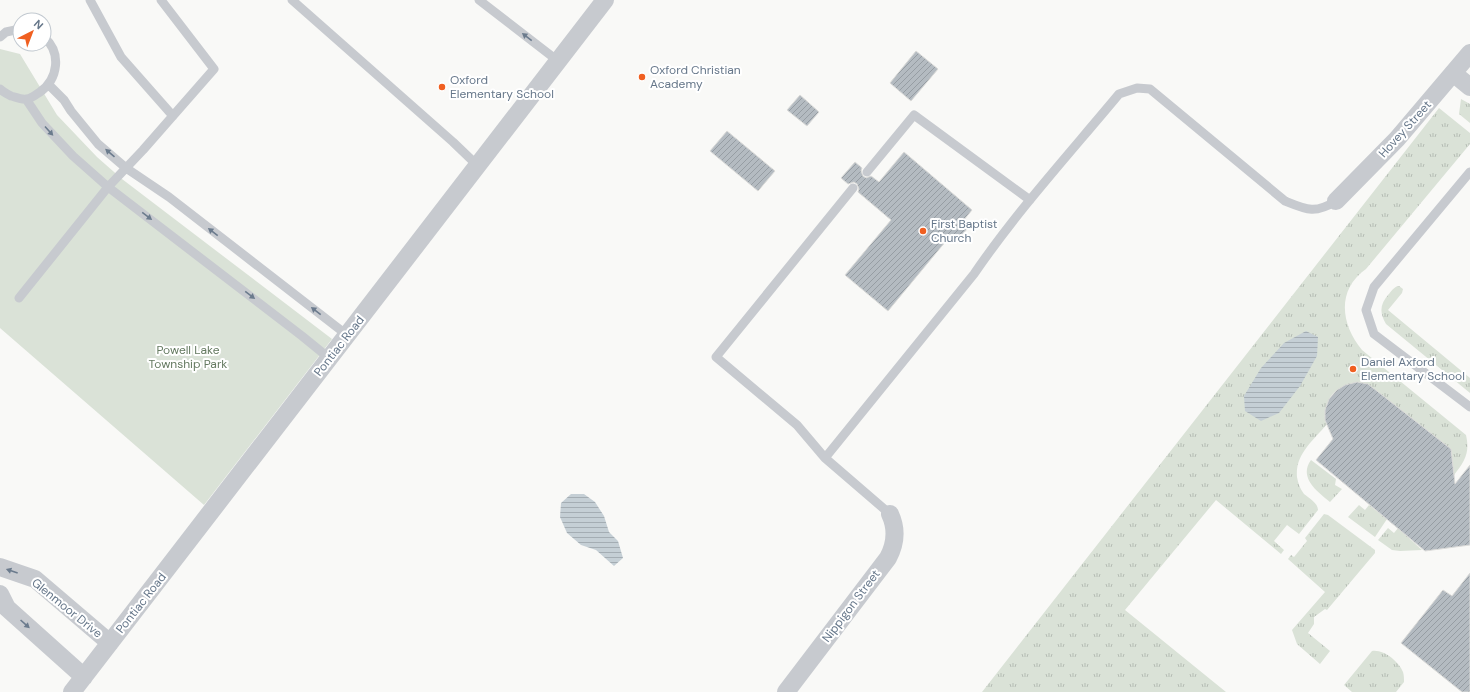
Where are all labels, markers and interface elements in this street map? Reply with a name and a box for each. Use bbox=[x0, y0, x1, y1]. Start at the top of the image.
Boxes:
north arrow bbox=[12, 12, 52, 52]
text: N bbox=[31, 17, 46, 32]
one-way arrow bbox=[522, 33, 533, 41]
place label: Oxford Christian Academy bbox=[650, 62, 741, 92]
place label: Oxford Elementary School bbox=[450, 72, 554, 102]
marker: Oxford Christian Academy bbox=[637, 72, 647, 82]
marker: Oxford Elementary School bbox=[437, 82, 447, 92]
street label: Hovey Street bbox=[1375, 97, 1435, 161]
one-way arrow bbox=[45, 125, 54, 136]
one-way arrow bbox=[104, 149, 115, 158]
one-way arrow bbox=[141, 212, 152, 220]
place label: First Baptist Church bbox=[931, 216, 998, 246]
marker: First Baptist Church bbox=[918, 226, 928, 236]
one-way arrow bbox=[208, 227, 219, 236]
one-way arrow bbox=[245, 291, 255, 299]
one-way arrow bbox=[311, 306, 322, 315]
street label: Pontiac Road bbox=[310, 312, 368, 380]
park label: Powell Lake Township Park bbox=[149, 342, 227, 372]
place label: Daniel Axford Elementary School bbox=[1361, 354, 1465, 384]
marker: Daniel Axford Elementary School bbox=[1348, 364, 1358, 374]
street label: Nippigon Street bbox=[819, 566, 884, 645]
one-way arrow bbox=[5, 568, 17, 574]
street label: Pontiac Road bbox=[112, 569, 170, 637]
street label: Glenmoor Drive bbox=[28, 575, 106, 642]
one-way arrow bbox=[20, 619, 30, 628]

